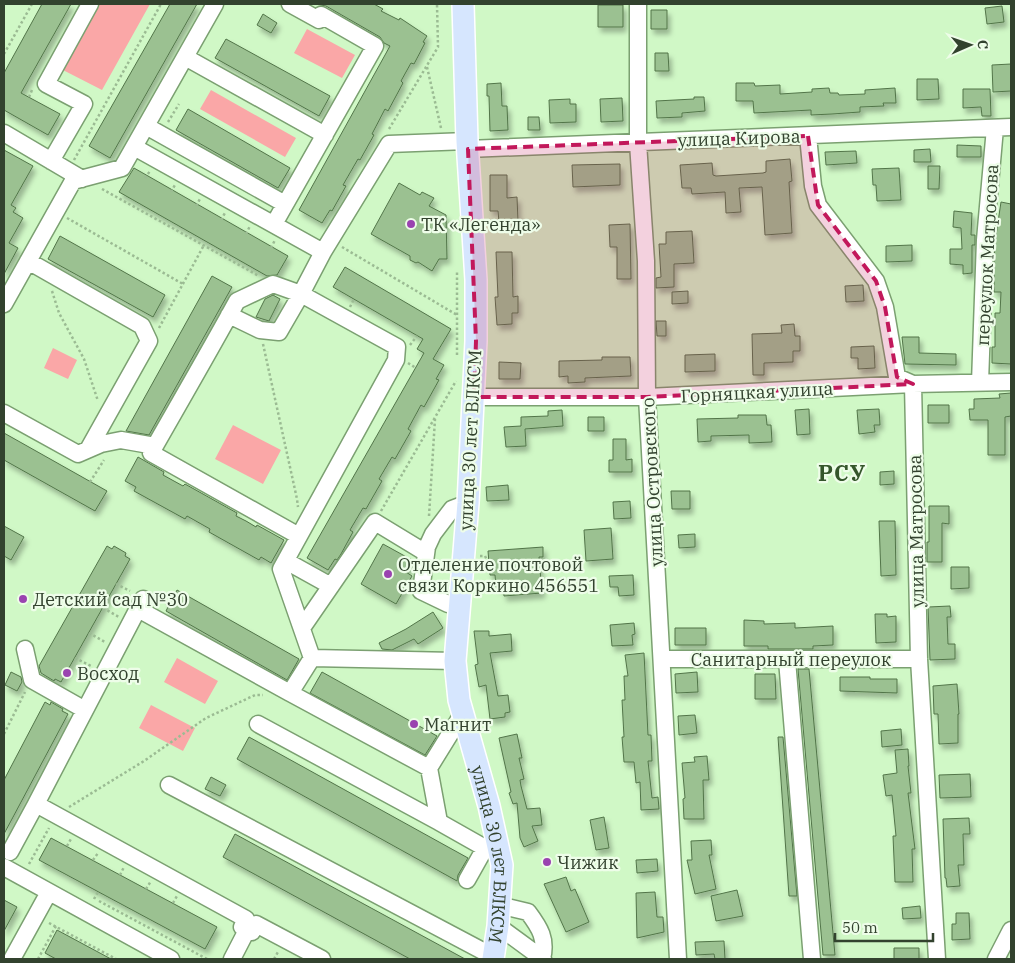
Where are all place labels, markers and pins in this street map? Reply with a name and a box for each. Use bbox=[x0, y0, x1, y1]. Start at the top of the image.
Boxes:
place label: ТК «Легенда» bbox=[421, 213, 540, 236]
marker: ТК «Легенда» bbox=[405, 218, 417, 230]
place label: Отделение почтовой связи Коркино 456551 bbox=[398, 553, 599, 597]
marker: Отделение почтовой связи Коркино 456551 bbox=[382, 568, 394, 580]
place label: Детский сад №30 bbox=[33, 588, 188, 611]
marker: Детский сад №30 bbox=[17, 593, 29, 605]
place label: Восход bbox=[77, 662, 139, 685]
marker: Восход bbox=[61, 667, 73, 679]
place label: Магнит bbox=[424, 713, 491, 736]
marker: Магнит bbox=[408, 718, 420, 730]
place label: Чижик bbox=[557, 851, 619, 874]
marker: Чижик bbox=[541, 856, 553, 868]

